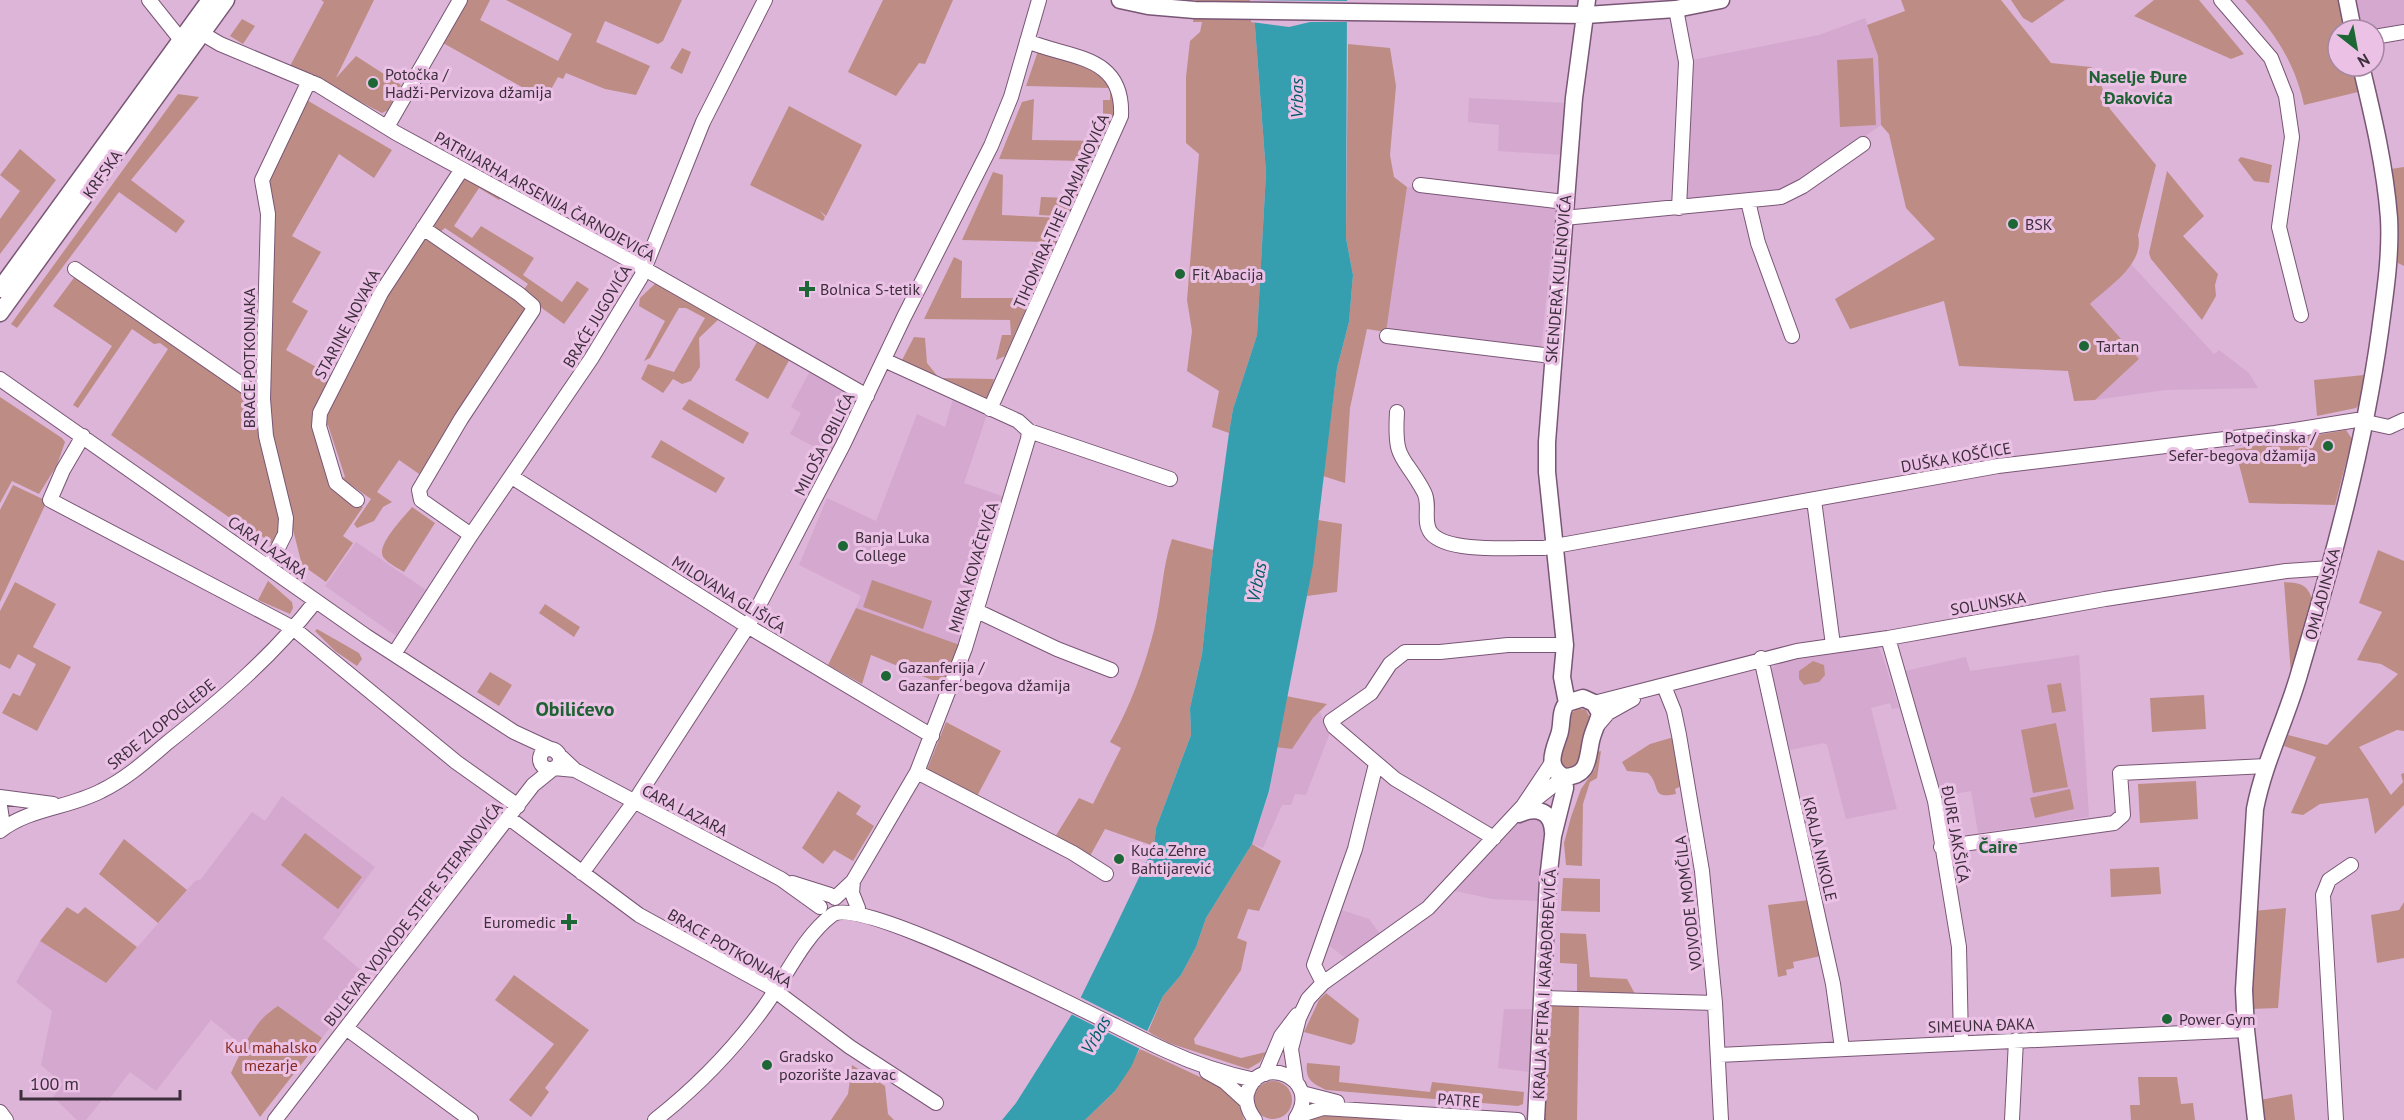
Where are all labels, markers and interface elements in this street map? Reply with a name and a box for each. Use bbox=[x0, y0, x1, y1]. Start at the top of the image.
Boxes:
north arrow bbox=[2326, 18, 2386, 78]
text: N bbox=[2354, 50, 2373, 72]
place label: Potočka / Hadži-Pervizova džamija bbox=[385, 64, 552, 102]
district label: Naselje Đure Đakovića bbox=[2089, 65, 2187, 109]
marker: Potočka / Hadži-Pervizova džamija bbox=[366, 76, 380, 90]
water label: Vrbas bbox=[1285, 77, 1308, 118]
street label: TIHOMIRA-TIHE DAMJANOVIĆA bbox=[1009, 110, 1113, 311]
street label: PATRIJARHA ARSENIJA ČARNOJEVIĆA bbox=[431, 127, 659, 265]
street label: KRFSKA bbox=[78, 145, 126, 202]
street label: SKENDERA KULENOVIĆA bbox=[1541, 193, 1575, 364]
place label: BSK bbox=[2025, 214, 2053, 234]
marker: BSK bbox=[2006, 217, 2020, 231]
street label: BRAĆE JUGOVIĆA bbox=[558, 260, 636, 371]
place label: Fit Abacija bbox=[1192, 264, 1263, 284]
street label: STARINE NOVAKA bbox=[310, 265, 385, 382]
marker: Fit Abacija bbox=[1173, 267, 1187, 281]
place label: Bolnica S-tetik bbox=[820, 279, 920, 299]
marker: Bolnica S-tetik bbox=[798, 280, 816, 298]
street label: BRACE POTKONJAKA bbox=[239, 287, 259, 428]
place label: Tartan bbox=[2096, 336, 2139, 356]
marker: Tartan bbox=[2077, 339, 2091, 353]
street label: MILOŠA OBILIĆA bbox=[789, 389, 859, 499]
place label: Potpećinska / Sefer-begova džamija bbox=[2168, 427, 2317, 465]
street label: DUŠKA KOŠČICE bbox=[1899, 437, 2013, 477]
marker: Potpećinska / Sefer-begova džamija bbox=[2321, 439, 2335, 453]
street label: MIRKA KOVAČEVIĆA bbox=[944, 499, 1003, 635]
street label: CARA LAZARA bbox=[224, 511, 312, 583]
place label: Banja Luka College bbox=[855, 527, 930, 565]
marker: Banja Luka College bbox=[836, 539, 850, 553]
street label: OMLADINSKA bbox=[2300, 545, 2344, 642]
street label: MILOVANA GLIŠIĆA bbox=[668, 551, 790, 637]
water label: Vrbas bbox=[1241, 559, 1272, 604]
street label: SOLUNSKA bbox=[1949, 586, 2028, 619]
place label: Gazanferija / Gazanfer-begova džamija bbox=[898, 657, 1071, 695]
marker: Gazanferija / Gazanfer-begova džamija bbox=[879, 669, 893, 683]
street label: SRĐE ZLOPOGLEĐE bbox=[103, 674, 219, 774]
district label: Obilićevo bbox=[535, 696, 615, 722]
street label: CARA LAZARA bbox=[639, 780, 732, 841]
street label: ĐURE JAKŠIĆA bbox=[1937, 783, 1974, 885]
street label: KRALJA NIKOLE bbox=[1798, 795, 1842, 903]
street label: BULEVAR VOJVODE STEPE STEPANOVIĆA bbox=[319, 797, 507, 1030]
street label: VOJVODE MOMČILA bbox=[1670, 834, 1706, 972]
district label: Čaire bbox=[1978, 835, 2018, 858]
place label: Kuća Zehre Bahtijarević bbox=[1131, 840, 1211, 878]
marker: Kuća Zehre Bahtijarević bbox=[1112, 852, 1126, 866]
street label: KRALJA PETRA I KARAĐORĐEVIĆA bbox=[1528, 868, 1560, 1100]
street label: BRACE POTKONJAKA bbox=[664, 904, 796, 992]
place label: Euromedic bbox=[484, 912, 556, 932]
marker: Euromedic bbox=[560, 913, 578, 931]
place label: Power Gym bbox=[2179, 1009, 2255, 1029]
water label: Vrbas bbox=[1076, 1011, 1116, 1058]
marker: Power Gym bbox=[2160, 1012, 2174, 1026]
street label: SIMEUNA ĐAKA bbox=[1927, 1013, 2035, 1037]
park label: Kul mahalsko mezarje bbox=[225, 1037, 317, 1075]
place label: Gradsko pozorište Jazavac bbox=[779, 1046, 896, 1084]
marker: Gradsko pozorište Jazavac bbox=[760, 1058, 774, 1072]
scale bar bbox=[21, 1063, 180, 1101]
text: 100 m bbox=[30, 1072, 79, 1095]
street label: PATRE bbox=[1437, 1089, 1481, 1111]

